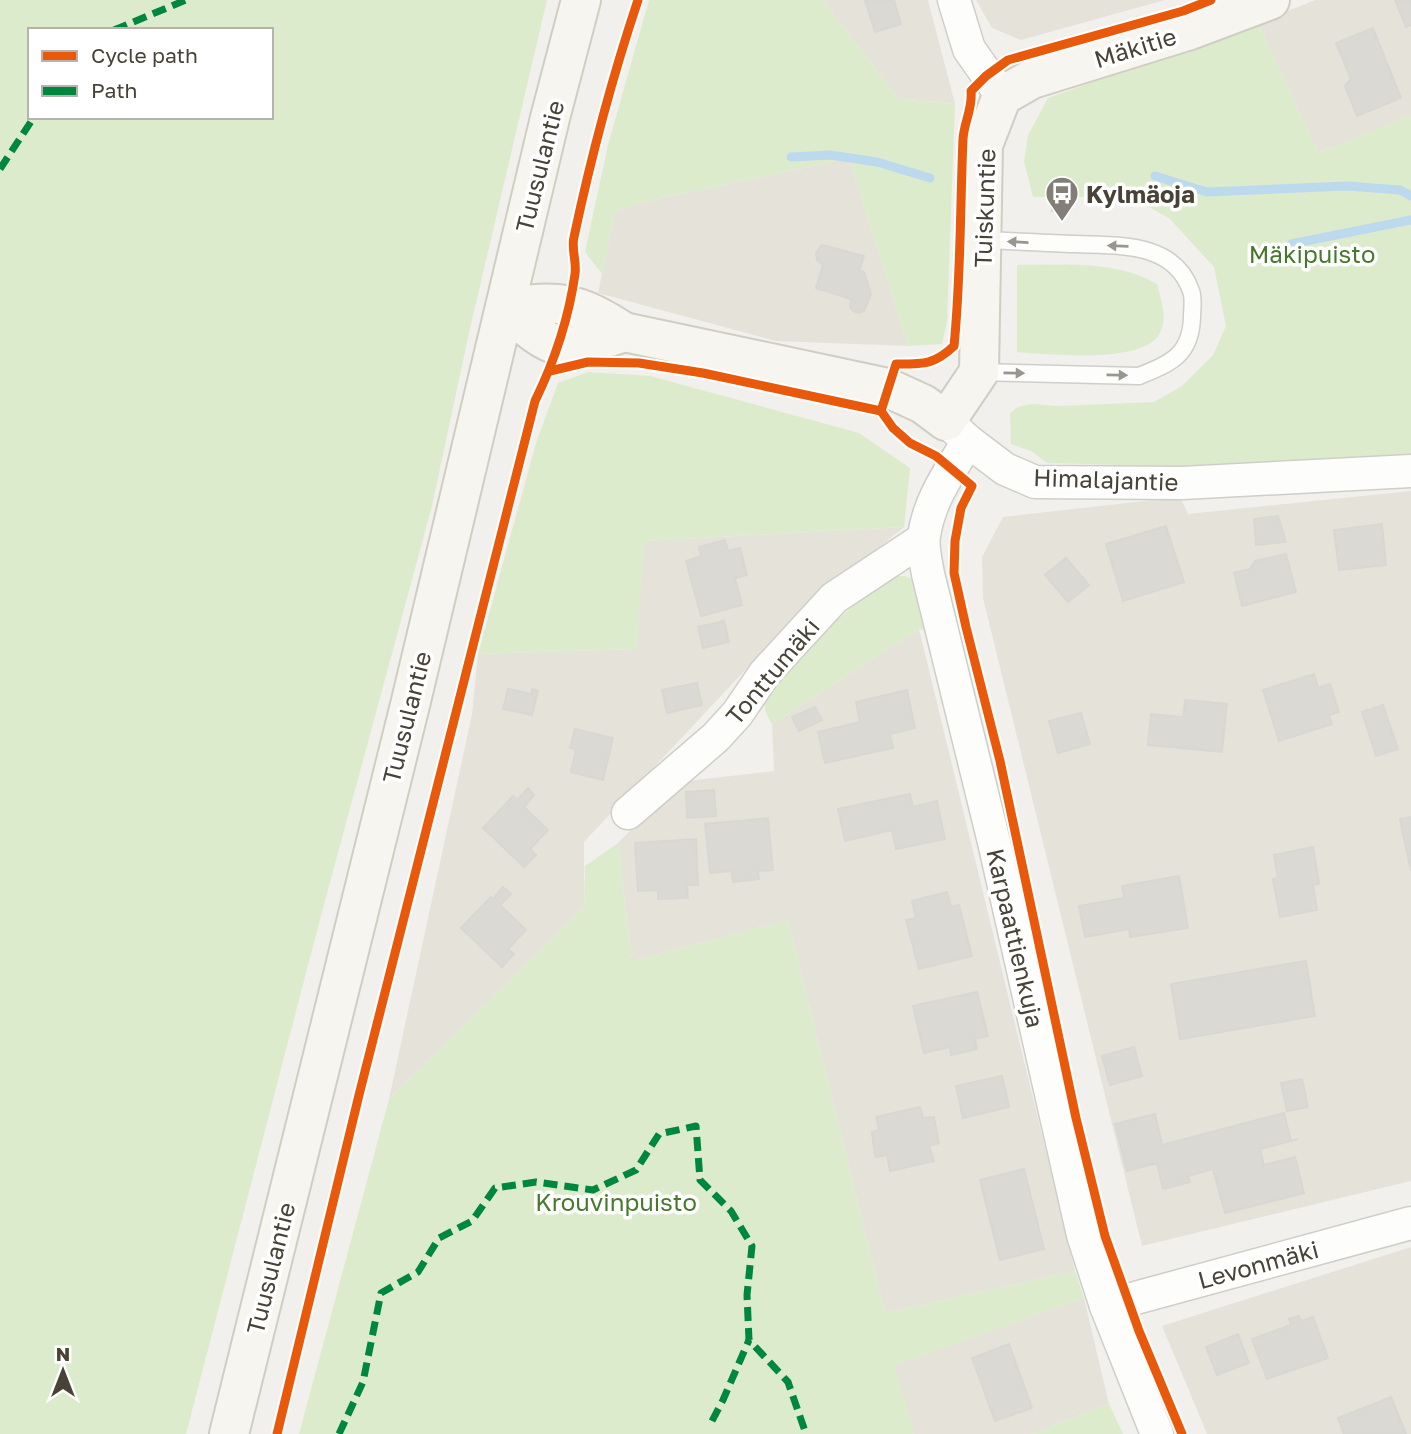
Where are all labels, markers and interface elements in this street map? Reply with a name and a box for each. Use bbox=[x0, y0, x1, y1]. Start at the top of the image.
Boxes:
street label: Mäkitie bbox=[1091, 21, 1179, 73]
legend bbox=[28, 28, 273, 119]
text: Cycle path bbox=[91, 42, 198, 68]
text: Path bbox=[91, 77, 138, 103]
street label: Tuusulantie bbox=[509, 97, 569, 235]
street label: Tuiskuntie bbox=[967, 148, 1001, 268]
bus stop icon: Kylmäoja bbox=[1043, 174, 1081, 223]
place label: Kylmäoja bbox=[1086, 179, 1195, 208]
one-way arrow bbox=[1007, 236, 1029, 247]
park label: Mäkipuisto bbox=[1249, 239, 1375, 268]
one-way arrow bbox=[1107, 241, 1129, 252]
one-way arrow bbox=[1003, 368, 1025, 379]
one-way arrow bbox=[1106, 370, 1128, 381]
street label: Himalajantie bbox=[1033, 462, 1179, 496]
street label: Tonttumäki bbox=[719, 612, 825, 730]
street label: Tuusulantie bbox=[376, 648, 436, 786]
street label: Karpaattienkuja bbox=[981, 846, 1051, 1030]
park label: Krouvinpuisto bbox=[535, 1187, 697, 1216]
street label: Tuusulantie bbox=[240, 1199, 300, 1337]
street label: Levonmäki bbox=[1194, 1234, 1322, 1294]
north arrow bbox=[28, 1336, 98, 1406]
text: N bbox=[56, 1342, 70, 1365]

